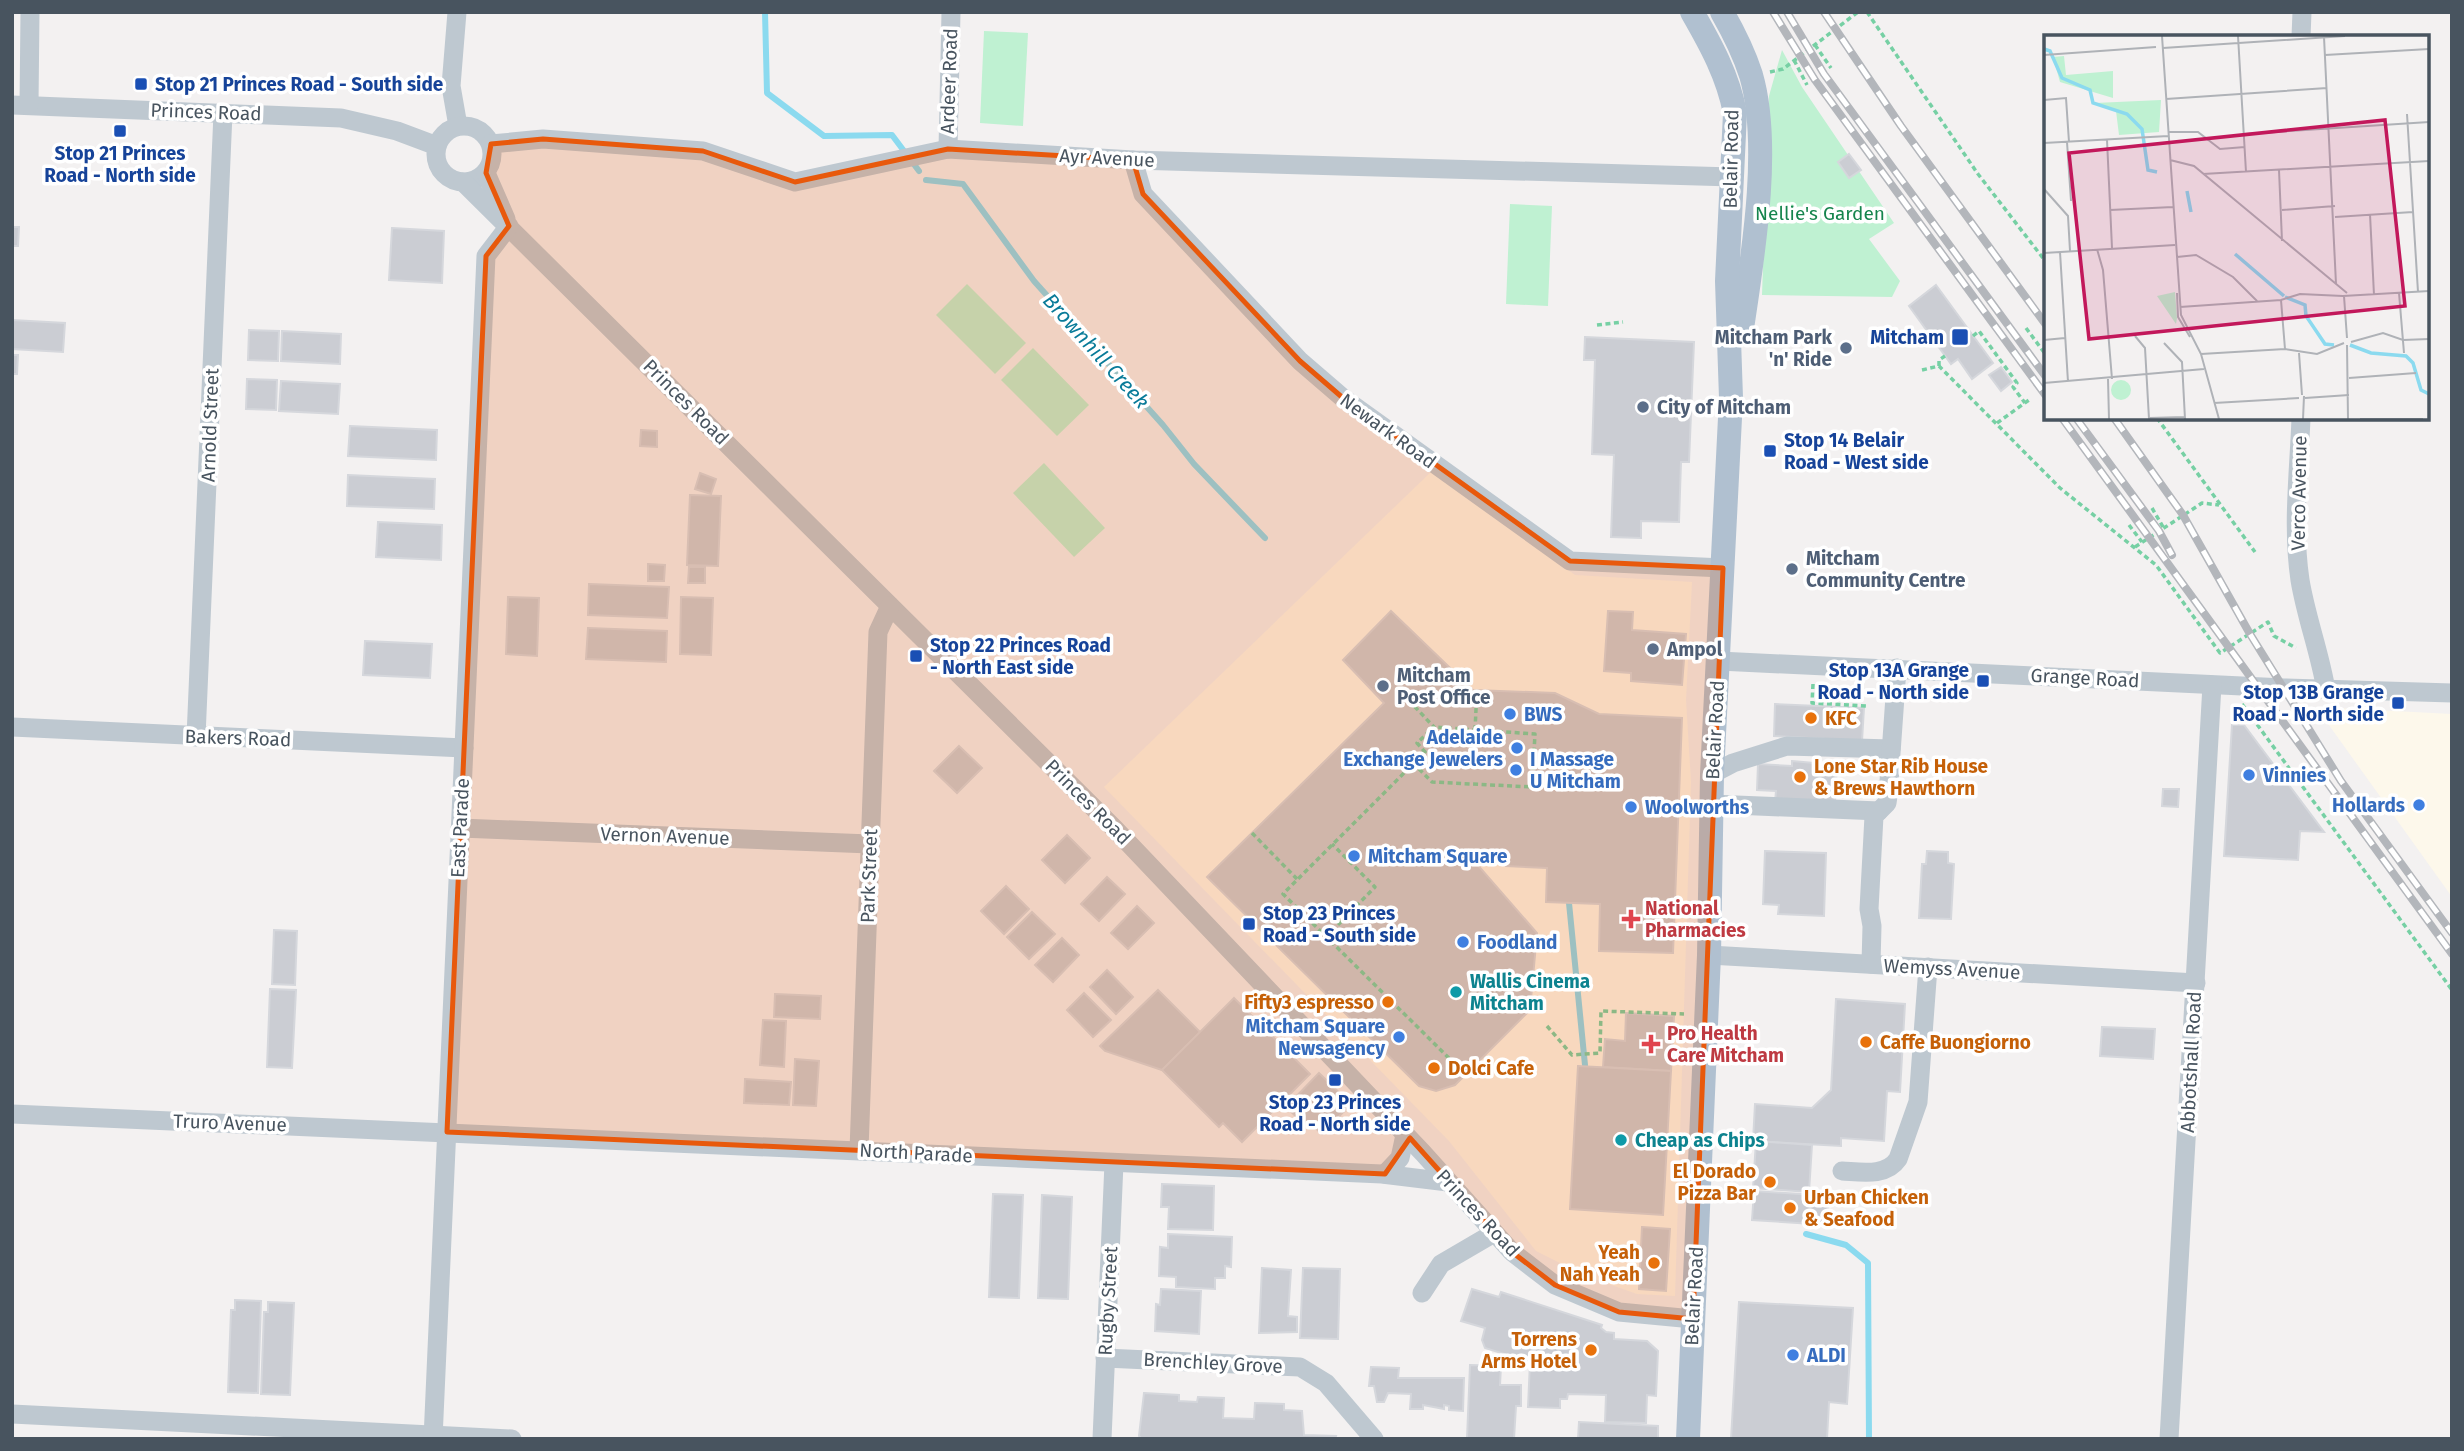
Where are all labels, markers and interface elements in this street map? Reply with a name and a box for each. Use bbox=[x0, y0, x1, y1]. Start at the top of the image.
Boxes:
street label: Ardeer Road bbox=[936, 28, 962, 134]
inset map bbox=[2044, 35, 2429, 420]
place label: Stop 21 Princes Road - South side bbox=[155, 73, 443, 96]
marker: Stop 21 Princes Road - South side bbox=[133, 76, 149, 92]
street label: Princes Road bbox=[150, 99, 262, 125]
street label: Belair Road bbox=[1719, 109, 1743, 209]
marker: Stop 21 Princes Road - North side bbox=[112, 123, 128, 139]
place label: Stop 21 Princes Road - North side bbox=[44, 142, 196, 187]
street label: Ayr Avenue bbox=[1059, 144, 1155, 172]
park label: Nellie's Garden bbox=[1755, 202, 1885, 225]
water label: Brownhill Creek bbox=[1037, 288, 1155, 414]
place label: Mitcham Park 'n' Ride bbox=[1715, 326, 1833, 371]
place label: Mitcham bbox=[1870, 326, 1944, 349]
marker: Mitcham bbox=[1950, 327, 1970, 347]
marker: Mitcham Park 'n' Ride bbox=[1838, 340, 1854, 356]
street label: Princes Road bbox=[639, 355, 733, 449]
street label: Arnold Street bbox=[197, 368, 223, 482]
street label: Newark Road bbox=[1336, 388, 1440, 474]
place label: City of Mitcham bbox=[1657, 396, 1791, 419]
marker: City of Mitcham bbox=[1635, 399, 1651, 415]
place label: Stop 14 Belair Road - West side bbox=[1784, 429, 1929, 474]
street label: Verco Avenue bbox=[2286, 435, 2312, 551]
marker: Stop 14 Belair Road - West side bbox=[1762, 443, 1778, 459]
place label: Mitcham Community Centre bbox=[1806, 547, 1965, 592]
marker: Mitcham Community Centre bbox=[1784, 561, 1800, 577]
place label: Stop 22 Princes Road - North East side bbox=[930, 634, 1111, 679]
place label: Ampol bbox=[1666, 638, 1723, 661]
marker: Ampol bbox=[1645, 641, 1661, 657]
marker: Stop 22 Princes Road - North East side bbox=[908, 648, 924, 664]
place label: Stop 13A Grange Road - North side bbox=[1818, 659, 1969, 704]
place label: Mitcham Post Office bbox=[1397, 664, 1490, 709]
street label: Grange Road bbox=[2030, 664, 2140, 692]
marker: Stop 13A Grange Road - North side bbox=[1975, 673, 1991, 689]
marker: Mitcham Post Office bbox=[1375, 678, 1391, 694]
street label: Belair Road bbox=[1701, 680, 1729, 780]
place label: Stop 13B Grange Road - North side bbox=[2233, 681, 2384, 726]
marker: Stop 13B Grange Road - North side bbox=[2390, 695, 2406, 711]
place label: BWS bbox=[1524, 703, 1562, 726]
marker: BWS bbox=[1502, 706, 1518, 722]
place label: KFC bbox=[1825, 707, 1857, 730]
marker: KFC bbox=[1803, 710, 1819, 726]
street label: Bakers Road bbox=[184, 725, 292, 751]
place label: Adelaide Exchange Jewelers bbox=[1343, 726, 1503, 771]
marker: Adelaide Exchange Jewelers bbox=[1509, 740, 1525, 756]
place label: I Massage U Mitcham bbox=[1530, 748, 1621, 793]
street label: Princes Road bbox=[1041, 755, 1135, 849]
place label: Lone Star Rib House & Brews Hawthorn bbox=[1814, 755, 1988, 800]
marker: I Massage U Mitcham bbox=[1508, 762, 1524, 778]
place label: Vinnies bbox=[2262, 764, 2326, 787]
marker: Vinnies bbox=[2241, 767, 2257, 783]
marker: Lone Star Rib House & Brews Hawthorn bbox=[1792, 769, 1808, 785]
street label: East Parade bbox=[446, 778, 474, 878]
place label: Hollards bbox=[2332, 794, 2405, 817]
place label: Woolworths bbox=[1645, 796, 1749, 819]
marker: Hollards bbox=[2411, 797, 2427, 813]
marker: Woolworths bbox=[1623, 799, 1639, 815]
street label: Vernon Avenue bbox=[600, 822, 730, 850]
street label: Park Street bbox=[856, 829, 882, 923]
place label: Mitcham Square bbox=[1368, 845, 1507, 868]
marker: Mitcham Square bbox=[1346, 848, 1362, 864]
place label: National Pharmacies bbox=[1645, 897, 1746, 942]
place label: Stop 23 Princes Road - South side bbox=[1263, 902, 1416, 947]
marker: National Pharmacies bbox=[1623, 911, 1639, 927]
marker: Stop 23 Princes Road - South side bbox=[1241, 916, 1257, 932]
place label: Foodland bbox=[1477, 931, 1558, 954]
marker: Foodland bbox=[1455, 934, 1471, 950]
street label: Wemyss Avenue bbox=[1883, 954, 2021, 984]
place label: Wallis Cinema Mitcham bbox=[1470, 970, 1590, 1015]
marker: Wallis Cinema Mitcham bbox=[1448, 984, 1464, 1000]
place label: Fifty3 espresso bbox=[1244, 991, 1374, 1014]
street label: Abbotshall Road bbox=[2176, 991, 2206, 1133]
marker: Fifty3 espresso bbox=[1380, 994, 1396, 1010]
place label: Mitcham Square Newsagency bbox=[1246, 1015, 1385, 1060]
place label: Pro Health Care Mitcham bbox=[1667, 1022, 1784, 1067]
marker: Mitcham Square Newsagency bbox=[1391, 1029, 1407, 1045]
place label: Caffe Buongiorno bbox=[1880, 1031, 2031, 1054]
marker: Pro Health Care Mitcham bbox=[1641, 1034, 1661, 1054]
marker: Caffe Buongiorno bbox=[1858, 1034, 1874, 1050]
place label: Dolci Cafe bbox=[1448, 1057, 1534, 1080]
marker: Dolci Cafe bbox=[1426, 1060, 1442, 1076]
marker: Stop 23 Princes Road - North side bbox=[1327, 1072, 1343, 1088]
place label: Stop 23 Princes Road - North side bbox=[1259, 1091, 1411, 1136]
street label: Truro Avenue bbox=[173, 1110, 287, 1136]
place label: Cheap as Chips bbox=[1635, 1129, 1765, 1152]
marker: Cheap as Chips bbox=[1613, 1132, 1629, 1148]
street label: North Parade bbox=[859, 1139, 973, 1167]
place label: El Dorado Pizza Bar bbox=[1673, 1160, 1756, 1205]
street label: Princes Road bbox=[1432, 1164, 1524, 1262]
marker: El Dorado Pizza Bar bbox=[1762, 1174, 1778, 1190]
place label: Urban Chicken & Seafood bbox=[1804, 1186, 1929, 1231]
marker: Urban Chicken & Seafood bbox=[1782, 1200, 1798, 1216]
place label: Yeah Nah Yeah bbox=[1560, 1241, 1640, 1286]
street label: Rugby Street bbox=[1094, 1246, 1122, 1356]
street label: Belair Road bbox=[1680, 1246, 1708, 1346]
marker: Yeah Nah Yeah bbox=[1646, 1255, 1662, 1271]
place label: Torrens Arms Hotel bbox=[1481, 1328, 1577, 1373]
marker: Torrens Arms Hotel bbox=[1583, 1342, 1599, 1358]
place label: ALDI bbox=[1806, 1344, 1846, 1367]
marker: ALDI bbox=[1785, 1347, 1801, 1363]
street label: Brenchley Grove bbox=[1143, 1348, 1283, 1378]

